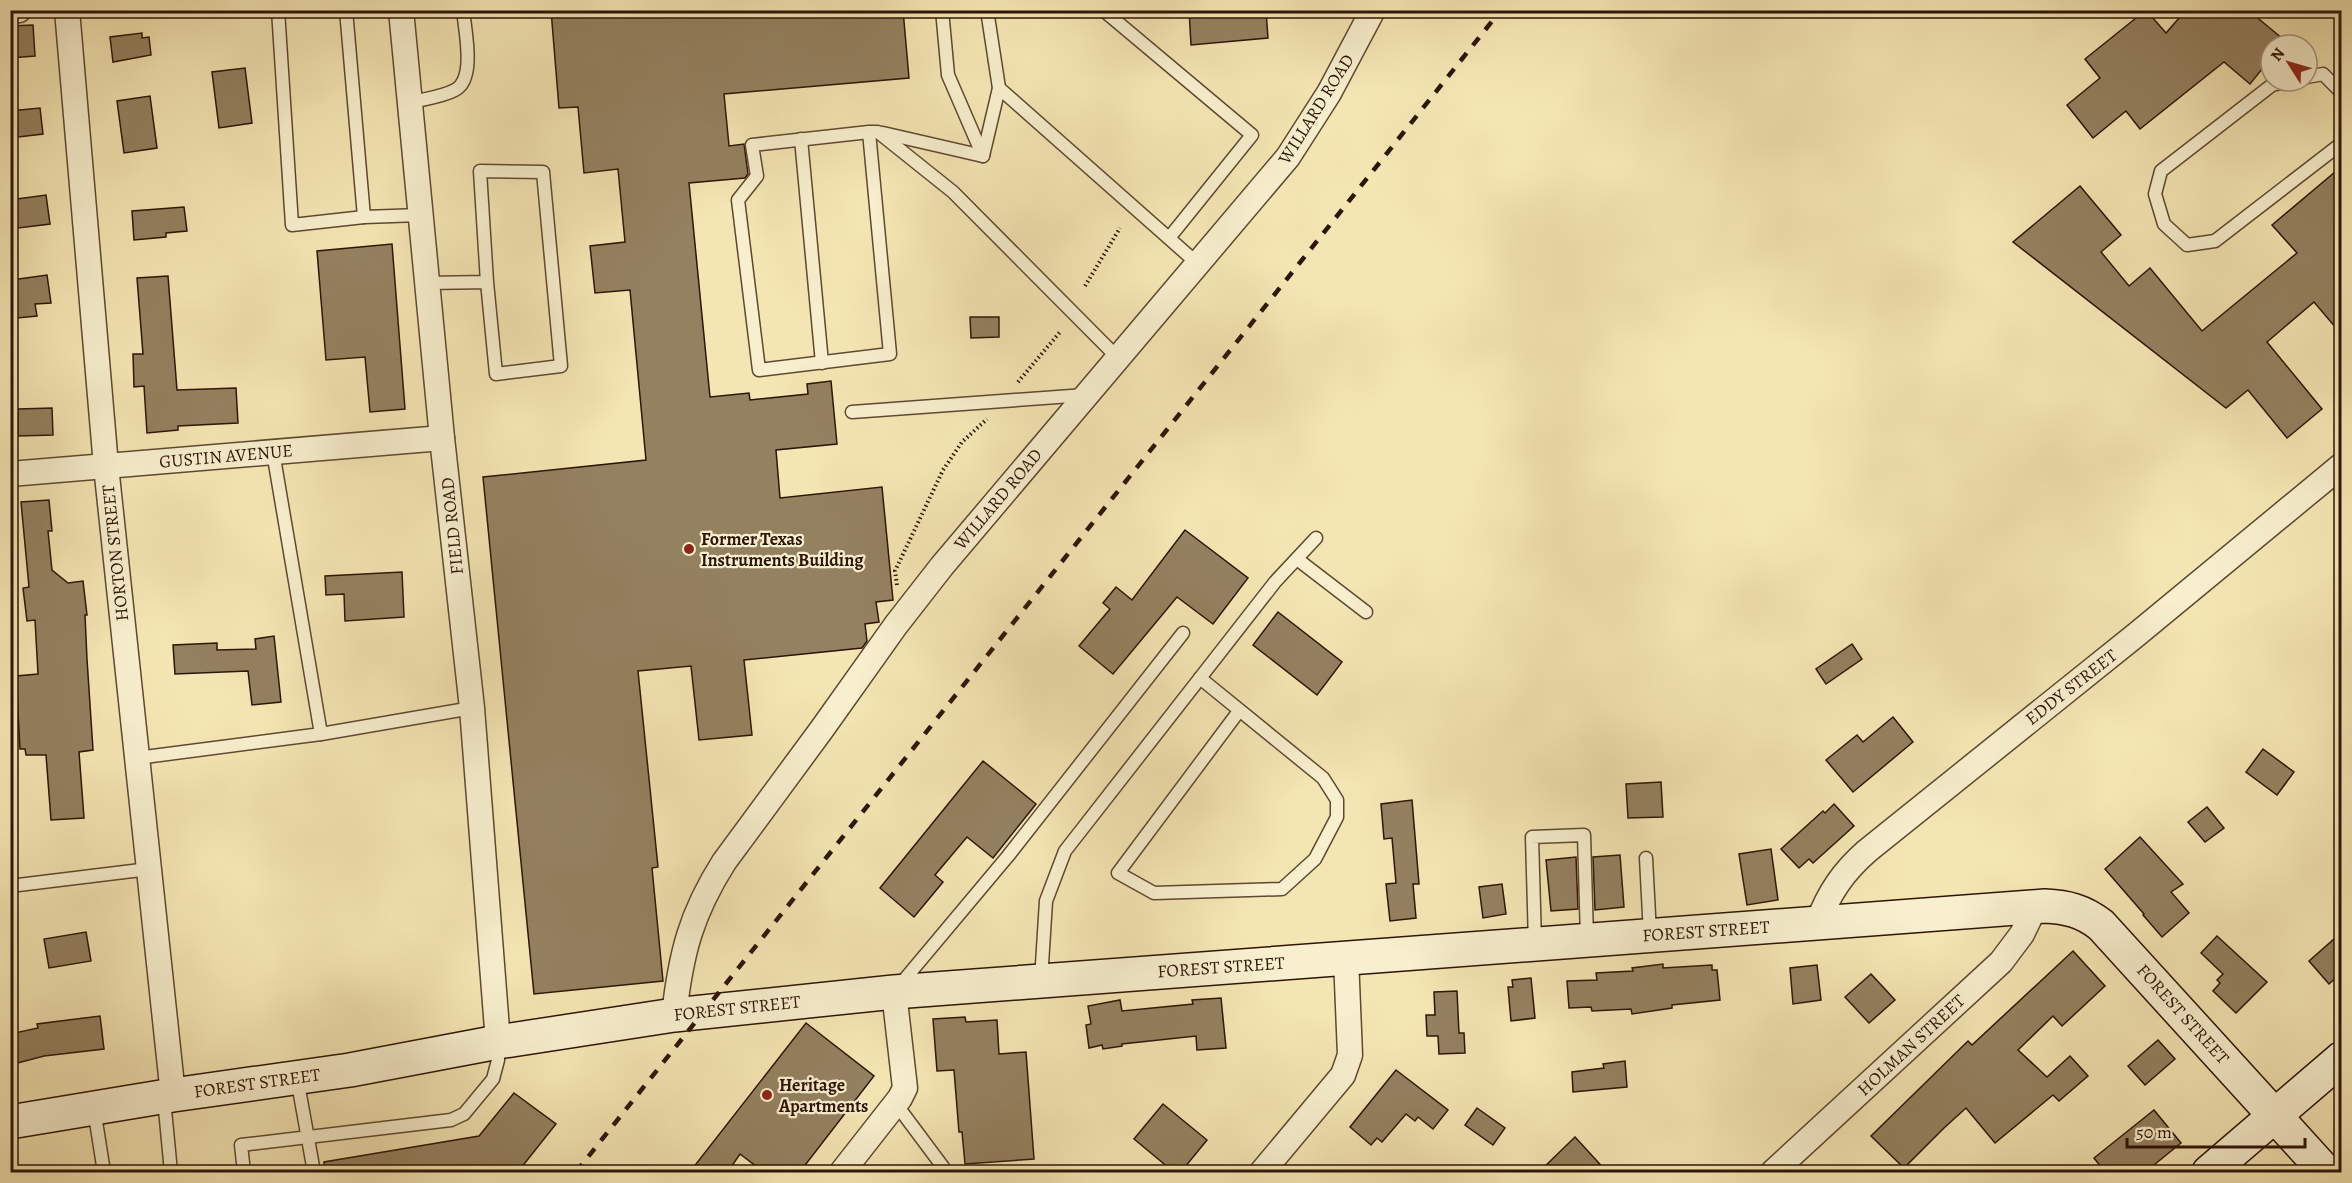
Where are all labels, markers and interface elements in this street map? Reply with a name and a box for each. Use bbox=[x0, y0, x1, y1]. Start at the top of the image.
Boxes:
north arrow bbox=[2259, 33, 2319, 93]
text: N bbox=[2266, 43, 2290, 66]
street label: WILLARD ROAD bbox=[1272, 49, 1359, 169]
street label: GUSTIN AVENUE bbox=[158, 438, 294, 474]
street label: WILLARD ROAD bbox=[948, 443, 1048, 556]
street label: FIELD ROAD bbox=[435, 476, 469, 576]
street label: HORTON STREET bbox=[96, 483, 134, 622]
place label: Former Texas Instruments Building bbox=[701, 527, 864, 572]
marker: Former Texas Instruments Building bbox=[682, 542, 696, 556]
street label: EDDY STREET bbox=[2020, 643, 2122, 730]
street label: FOREST STREET bbox=[1642, 915, 1771, 947]
street label: FOREST STREET bbox=[1157, 951, 1286, 983]
street label: FOREST STREET bbox=[2131, 959, 2235, 1070]
street label: FOREST STREET bbox=[672, 989, 802, 1027]
street label: HOLMAN STREET bbox=[1852, 989, 1970, 1101]
street label: FOREST STREET bbox=[192, 1062, 322, 1104]
place label: Heritage Apartments bbox=[778, 1073, 868, 1118]
marker: Heritage Apartments bbox=[760, 1088, 774, 1102]
scale bar bbox=[2127, 1111, 2306, 1149]
text: 50 m bbox=[2136, 1120, 2172, 1144]

